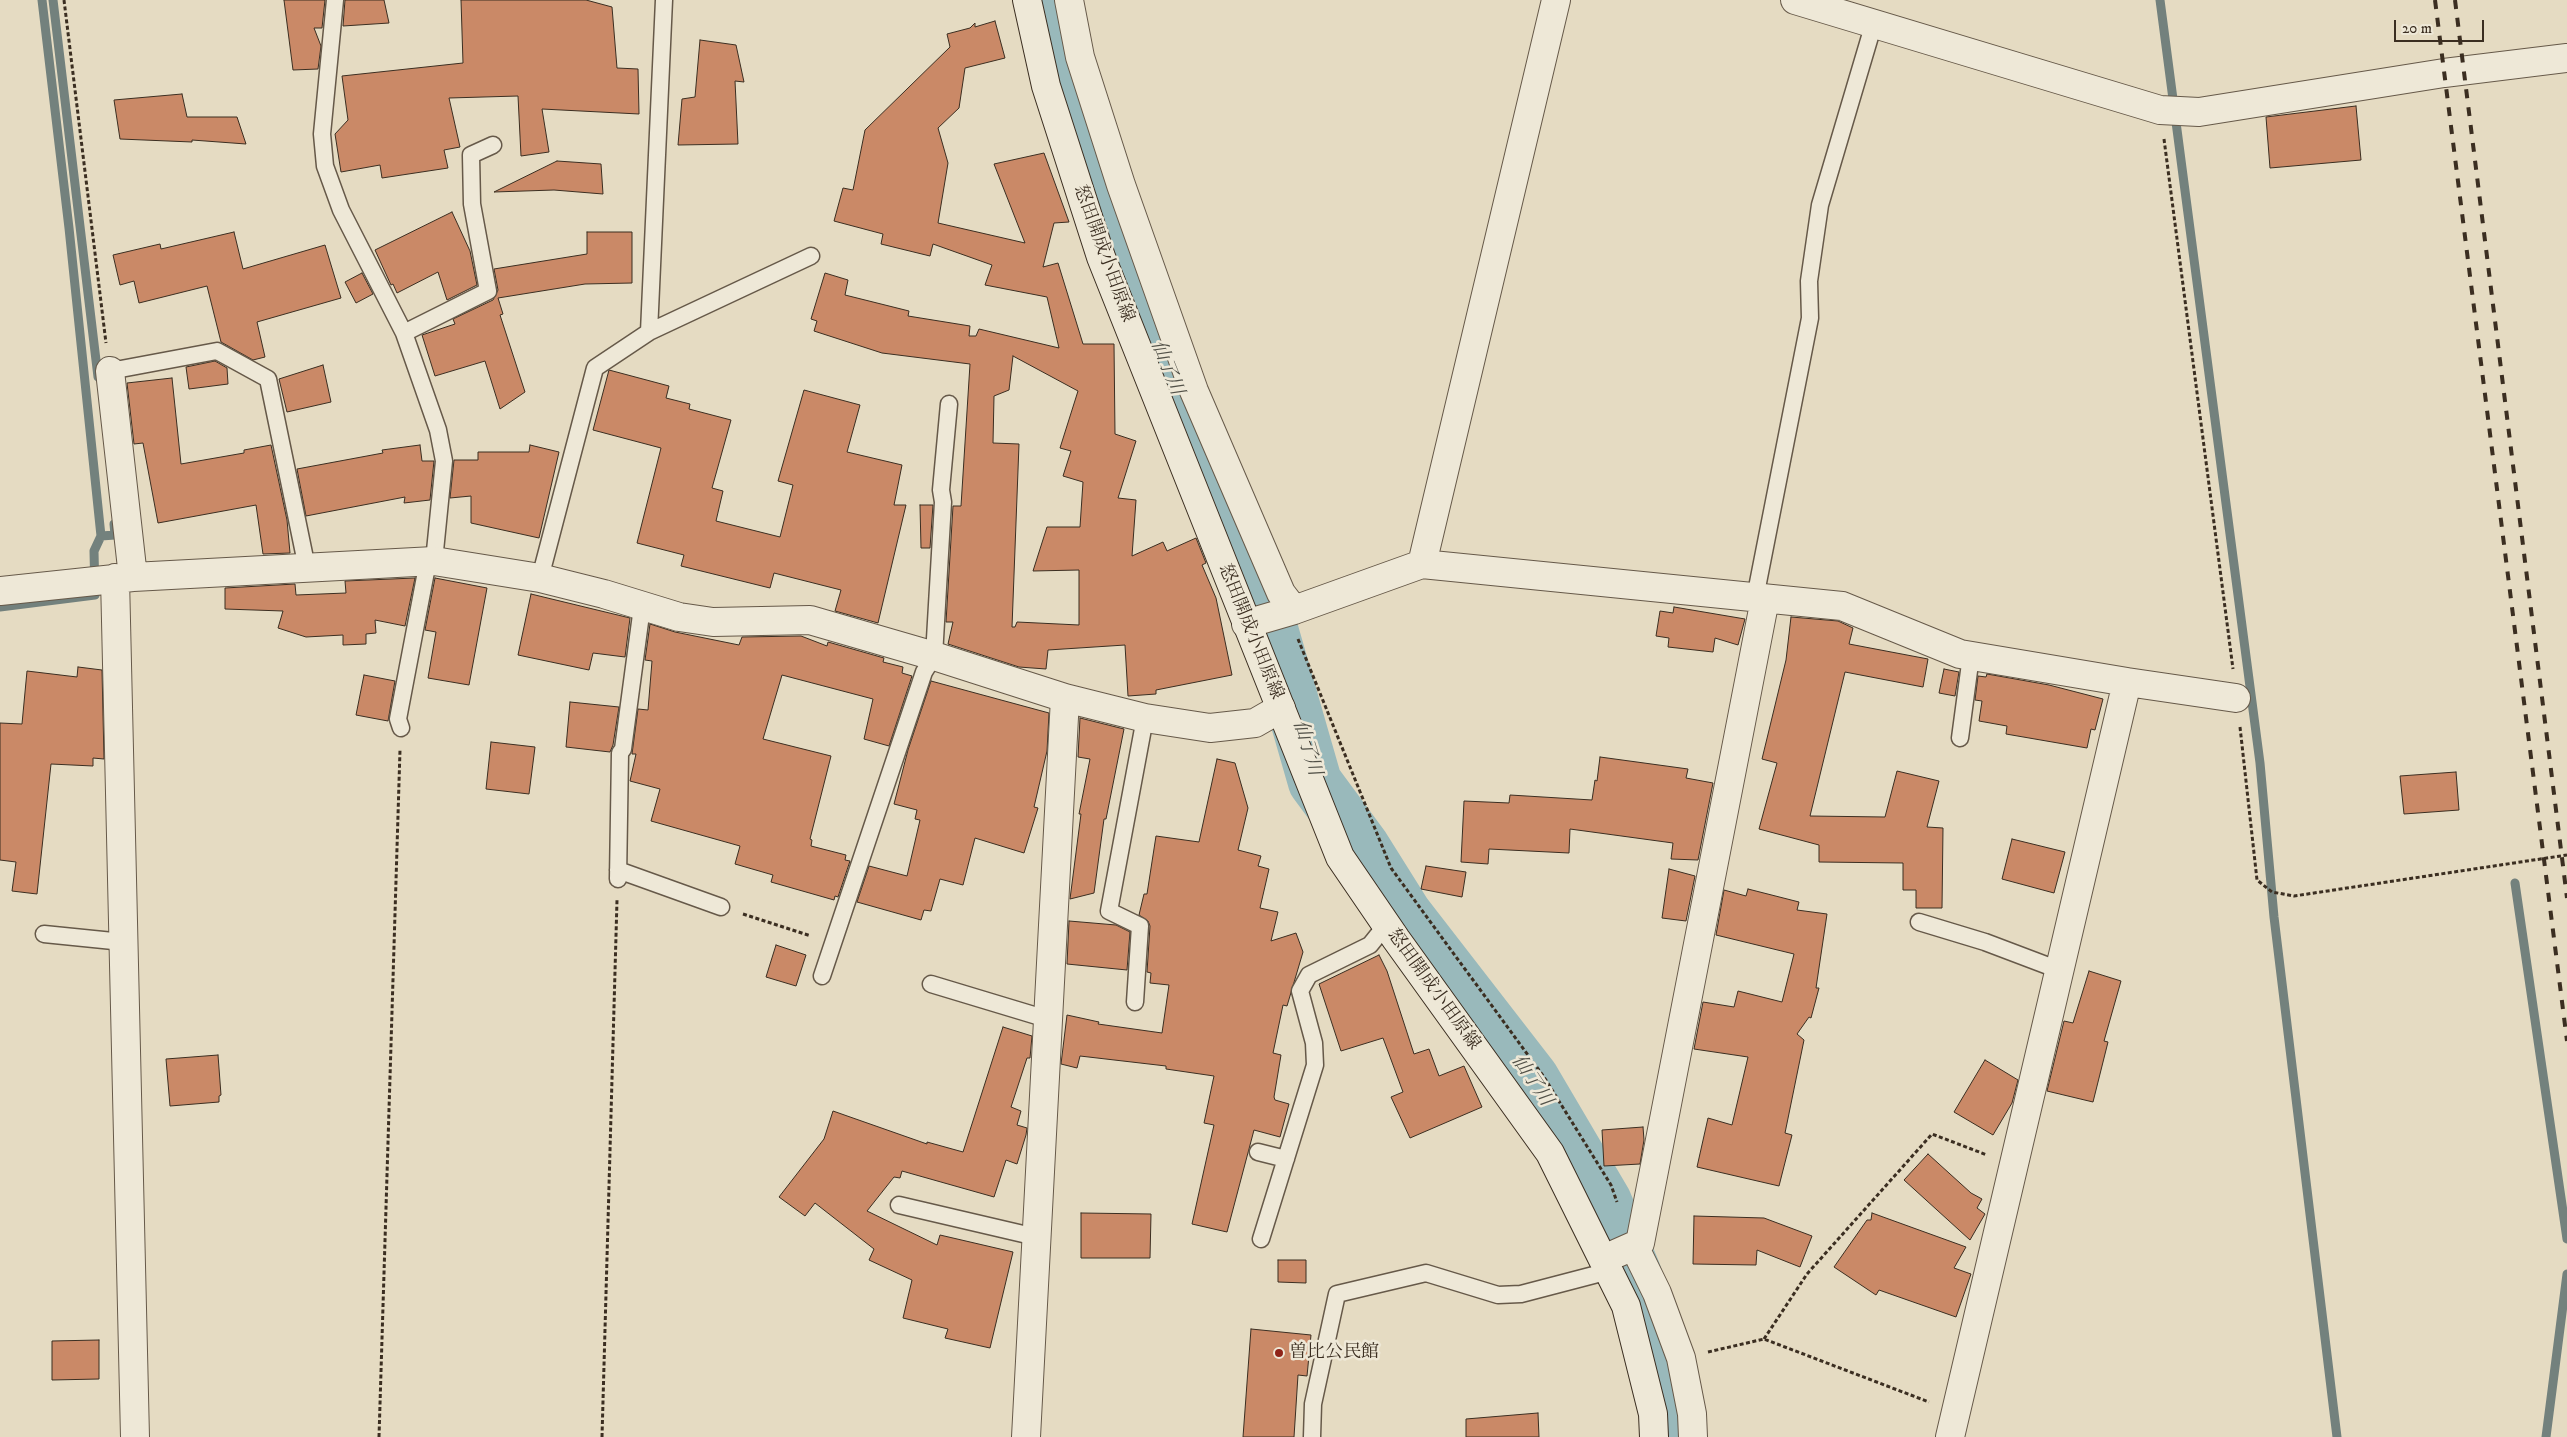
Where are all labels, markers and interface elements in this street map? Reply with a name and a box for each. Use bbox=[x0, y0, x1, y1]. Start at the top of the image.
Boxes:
scale bar bbox=[2397, 10, 2487, 42]
text: 20 m bbox=[2402, 19, 2432, 38]
street label: 怒田開成小田原線 bbox=[1068, 183, 1138, 325]
water label: 仙了川 bbox=[1145, 337, 1187, 399]
street label: 怒田開成小田原線 bbox=[1213, 561, 1287, 703]
water label: 仙了川 bbox=[1287, 717, 1325, 779]
street label: 怒田開成小田原線 bbox=[1382, 925, 1484, 1055]
water label: 仙了川 bbox=[1506, 1051, 1556, 1111]
place label: 曽比公民館 bbox=[1289, 1342, 1379, 1364]
marker: 曽比公民館 bbox=[1273, 1347, 1285, 1359]

